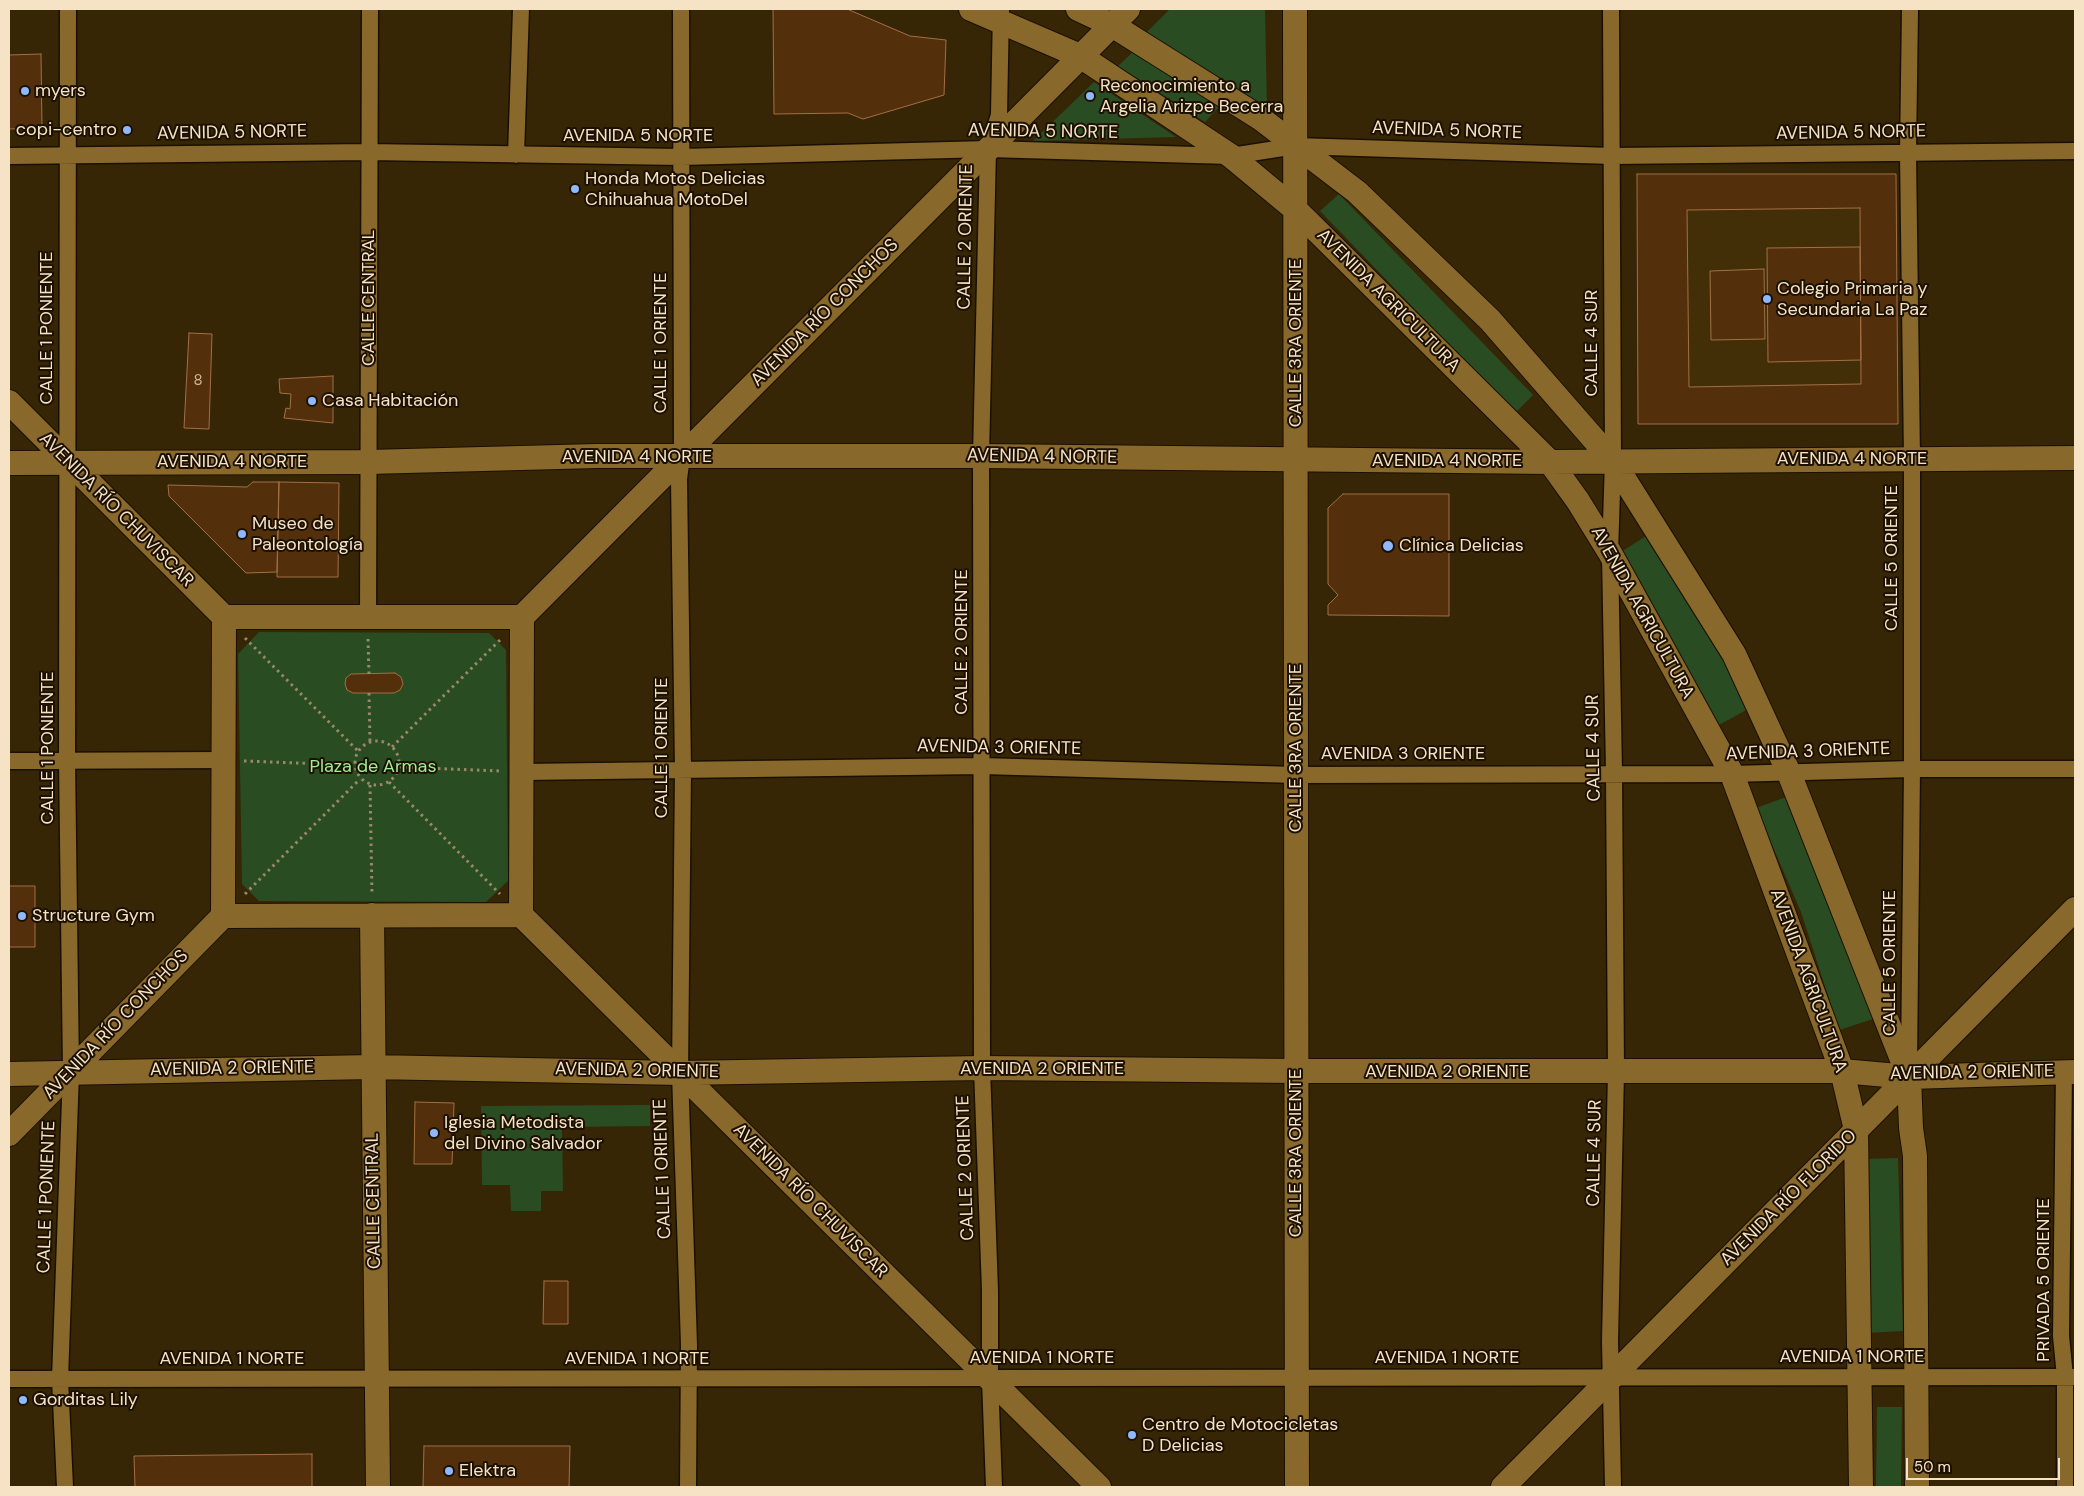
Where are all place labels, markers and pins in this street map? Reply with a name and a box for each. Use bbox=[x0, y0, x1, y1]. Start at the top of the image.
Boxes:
place label: Reconocimiento a Argelia Arizpe Becerra bbox=[1100, 75, 1283, 118]
place label: myers bbox=[35, 80, 86, 102]
marker: myers bbox=[19, 85, 31, 97]
marker: Reconocimiento a Argelia Arizpe Becerra bbox=[1084, 90, 1096, 102]
place label: copi-centro bbox=[16, 119, 117, 141]
marker: copi-centro bbox=[121, 124, 133, 136]
place label: Honda Motos Delicias Chihuahua MotoDel bbox=[585, 168, 765, 210]
marker: Honda Motos Delicias Chihuahua MotoDel bbox=[569, 183, 581, 195]
place label: Colegio Primaria y Secundaria La Paz bbox=[1777, 278, 1927, 320]
marker: Colegio Primaria y Secundaria La Paz bbox=[1761, 293, 1773, 305]
place label: Casa Habitación bbox=[322, 390, 458, 412]
marker: Casa Habitación bbox=[306, 395, 318, 407]
place label: Museo de Paleontología bbox=[252, 513, 363, 556]
marker: Museo de Paleontología bbox=[236, 528, 248, 540]
place label: Clínica Delicias bbox=[1399, 535, 1524, 557]
marker: Clínica Delicias bbox=[1381, 539, 1395, 553]
place label: Structure Gym bbox=[32, 905, 155, 927]
marker: Structure Gym bbox=[16, 910, 28, 922]
place label: Iglesia Metodista del Divino Salvador bbox=[444, 1112, 602, 1154]
marker: Iglesia Metodista del Divino Salvador bbox=[428, 1127, 440, 1139]
place label: Gorditas Lily bbox=[33, 1389, 138, 1411]
marker: Gorditas Lily bbox=[17, 1394, 29, 1406]
place label: Centro de Motocicletas D Delicias bbox=[1142, 1414, 1338, 1456]
marker: Centro de Motocicletas D Delicias bbox=[1126, 1429, 1138, 1441]
place label: Elektra bbox=[459, 1460, 516, 1482]
marker: Elektra bbox=[443, 1465, 455, 1477]

